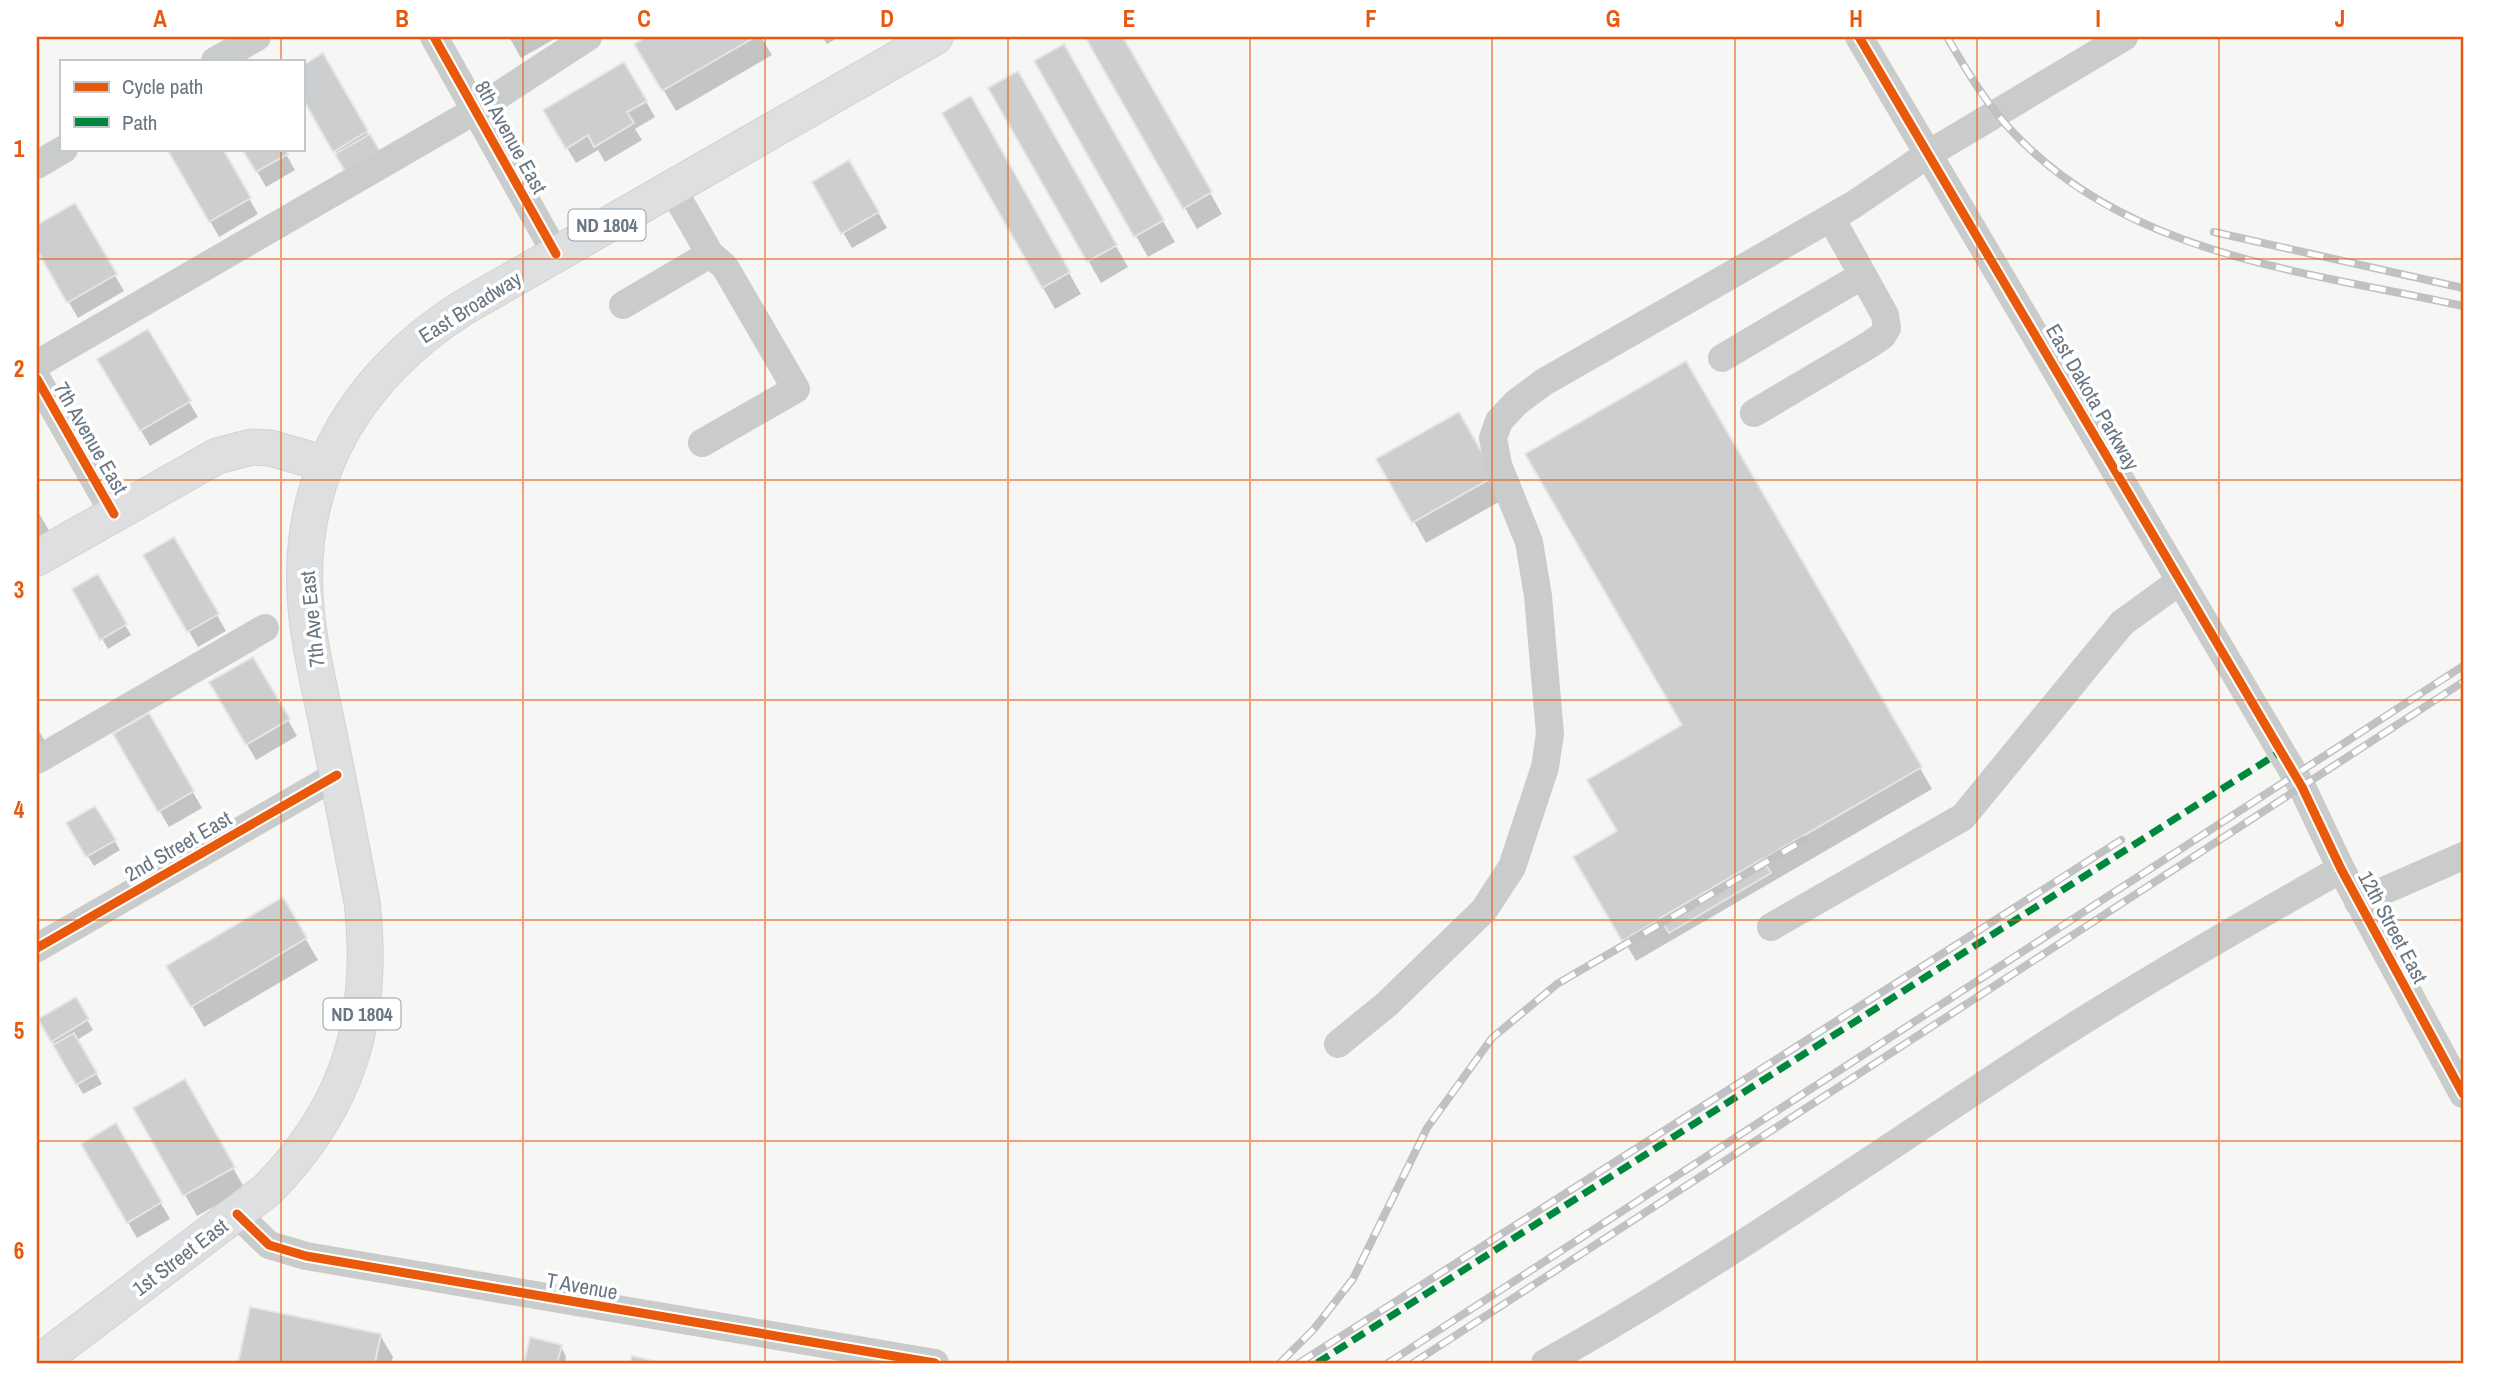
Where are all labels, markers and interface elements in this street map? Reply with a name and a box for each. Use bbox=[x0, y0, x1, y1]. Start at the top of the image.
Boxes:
text: A bbox=[153, 3, 167, 34]
text: B bbox=[395, 3, 409, 34]
text: C bbox=[637, 3, 651, 34]
text: D bbox=[880, 3, 894, 34]
text: E bbox=[1123, 3, 1135, 34]
text: F bbox=[1365, 3, 1377, 34]
text: G bbox=[1606, 3, 1620, 34]
text: H bbox=[1849, 3, 1863, 34]
text: I bbox=[2095, 3, 2101, 34]
text: J bbox=[2335, 3, 2345, 34]
legend bbox=[60, 60, 304, 150]
text: Cycle path bbox=[122, 72, 203, 101]
street label: 8th Avenue East bbox=[468, 75, 554, 199]
text: Path bbox=[122, 108, 157, 137]
text: 1 bbox=[14, 133, 25, 164]
road number: ND 1804 bbox=[568, 210, 646, 241]
street label: East Broadway bbox=[413, 264, 527, 350]
street label: East Dakota Parkway bbox=[2039, 318, 2147, 476]
text: 2 bbox=[14, 353, 24, 384]
street label: 7th Avenue East bbox=[47, 377, 135, 500]
street label: 7th Ave East bbox=[293, 569, 331, 668]
text: 3 bbox=[14, 574, 24, 605]
text: 4 bbox=[14, 794, 25, 825]
street label: 2nd Street East bbox=[119, 804, 237, 888]
street label: 12th Street East bbox=[2351, 866, 2435, 989]
road number: ND 1804 bbox=[324, 998, 400, 1030]
text: 5 bbox=[14, 1015, 24, 1046]
street label: 1st Street East bbox=[126, 1211, 234, 1303]
text: 6 bbox=[14, 1235, 24, 1266]
street label: T Avenue bbox=[544, 1265, 620, 1307]

